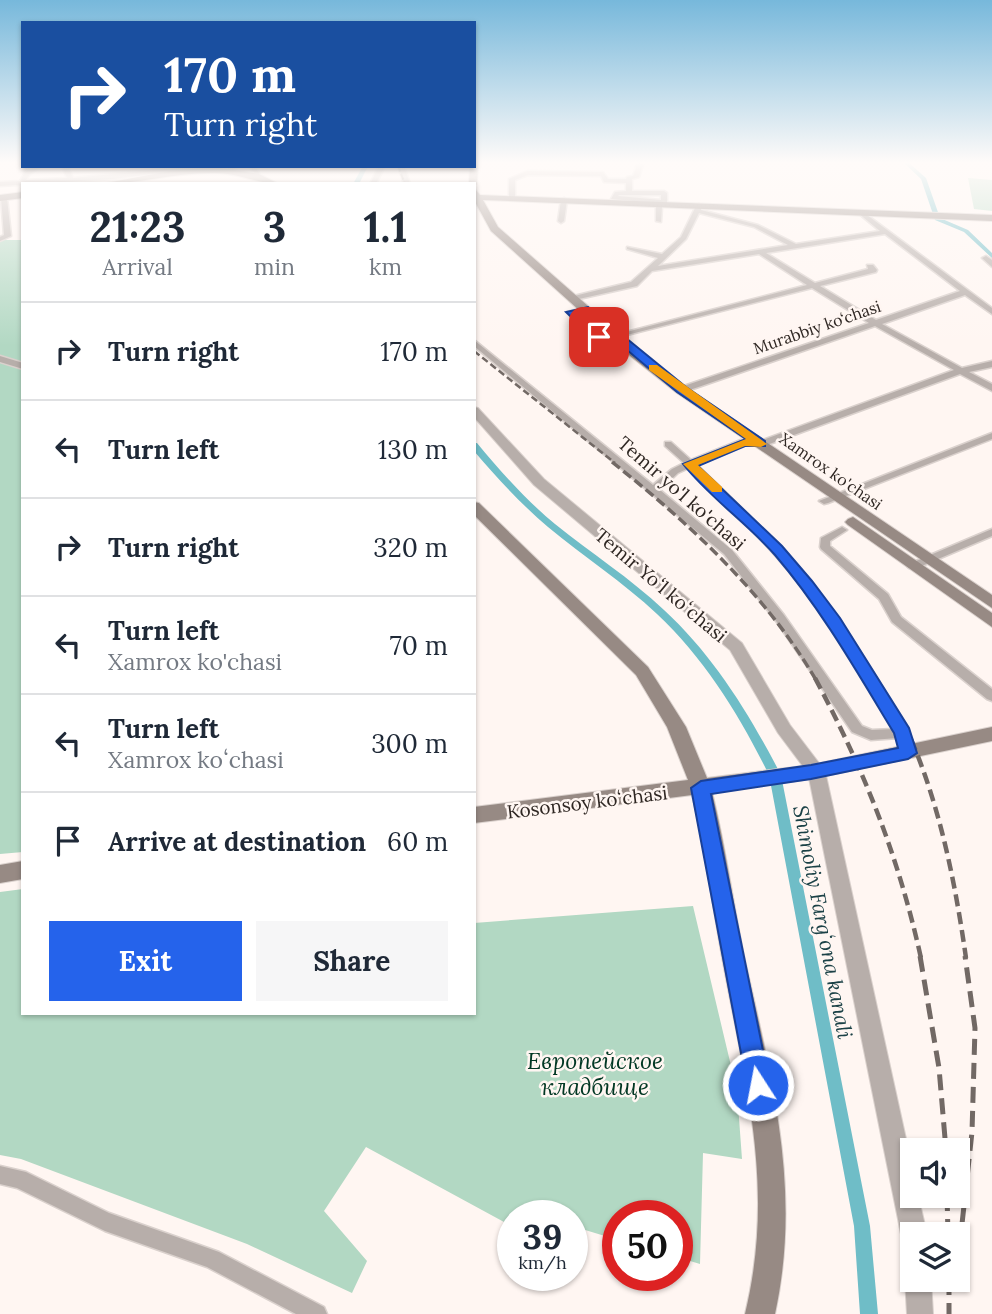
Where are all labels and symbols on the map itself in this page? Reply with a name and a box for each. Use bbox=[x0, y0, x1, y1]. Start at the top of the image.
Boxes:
street label: Murabbiy ko‘chasi bbox=[751, 296, 883, 358]
pin bbox=[569, 307, 629, 367]
street label: Xamrox ko'chasi bbox=[776, 428, 886, 514]
street label: Temir yo'l ko'chasi bbox=[613, 431, 751, 555]
street label: Temir Yoʻl koʻchasi bbox=[590, 523, 732, 647]
street label: Kosonsoy koʻchasi bbox=[505, 780, 669, 824]
water label: Shimoliy Fargʻona kanali bbox=[787, 803, 859, 1041]
park label: Европейское кладбище bbox=[527, 1046, 663, 1101]
position arrow bbox=[721, 1048, 795, 1122]
speed limit sign: 50 bbox=[602, 1200, 693, 1291]

